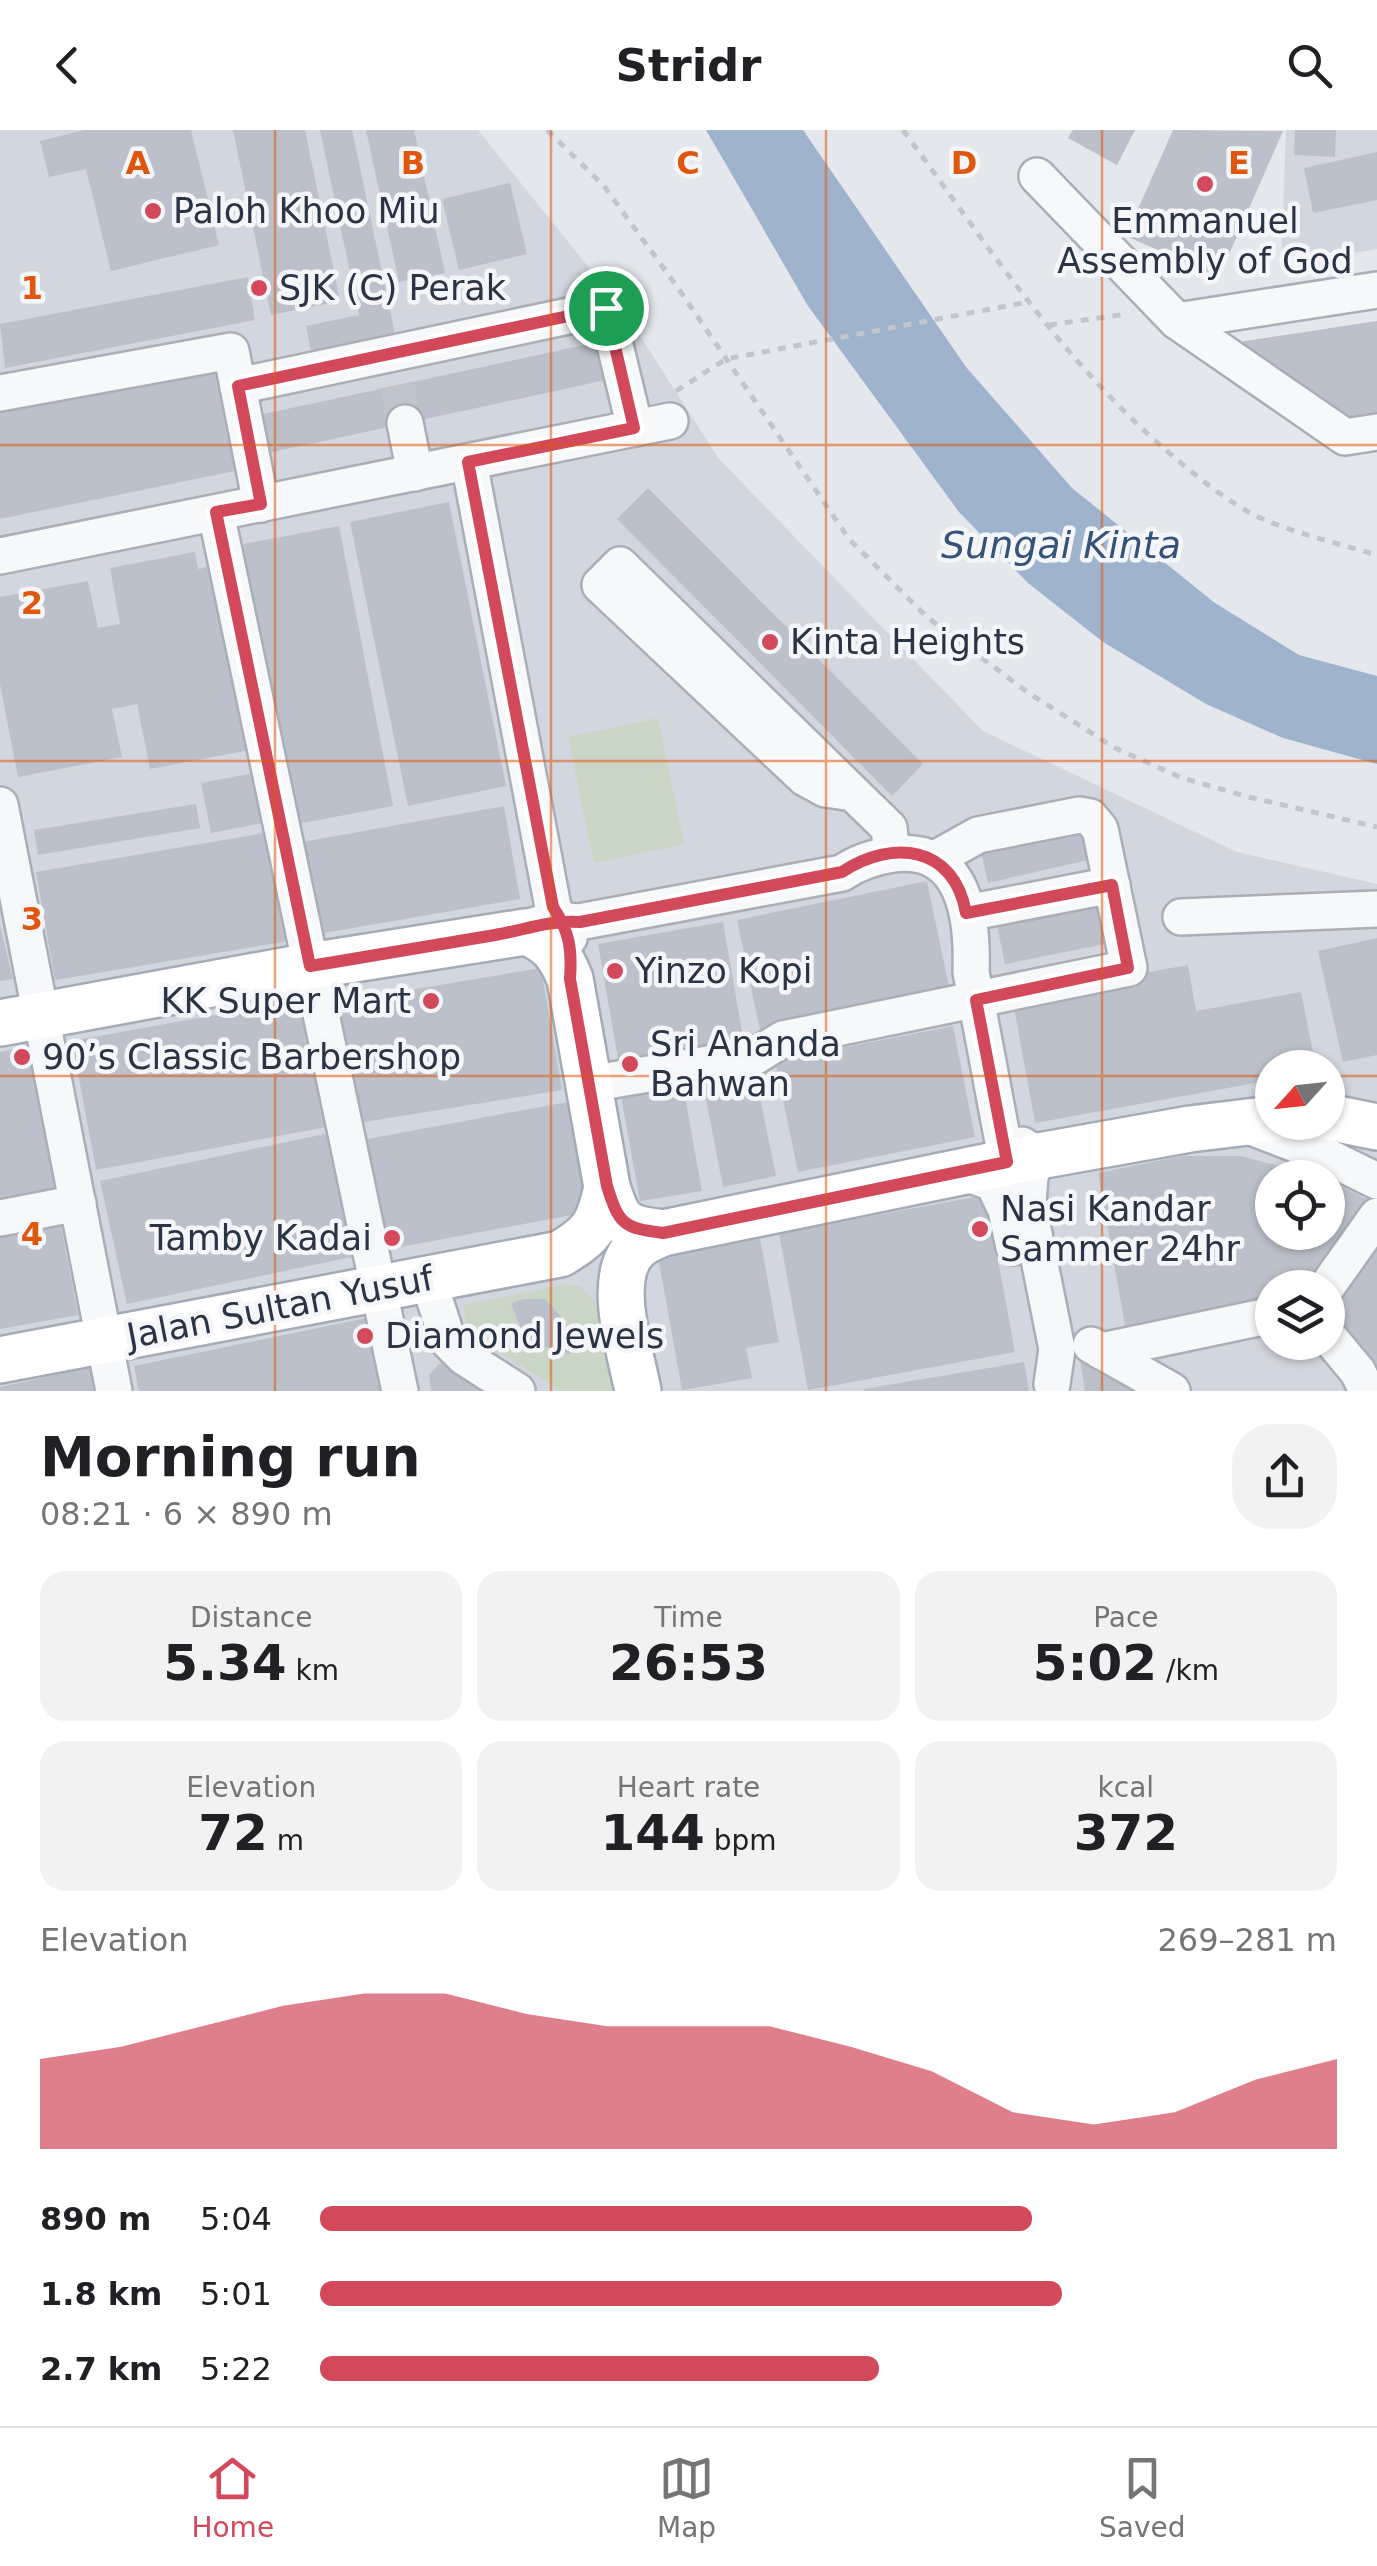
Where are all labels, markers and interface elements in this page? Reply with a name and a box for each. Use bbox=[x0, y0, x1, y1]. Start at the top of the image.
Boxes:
icon: back bbox=[40, 38, 95, 93]
icon: search bbox=[1282, 38, 1337, 93]
text: Stridr bbox=[616, 39, 761, 92]
text: A bbox=[126, 144, 151, 182]
text: B bbox=[401, 144, 425, 182]
text: C bbox=[676, 144, 700, 182]
text: D bbox=[951, 144, 977, 182]
text: E bbox=[1228, 144, 1250, 182]
marker: Emmanuel Assembly of God bbox=[1194, 173, 1216, 195]
place label: Paloh Khoo Miu bbox=[173, 191, 440, 231]
marker: Paloh Khoo Miu bbox=[142, 200, 164, 222]
place label: Emmanuel Assembly of God bbox=[1057, 201, 1353, 281]
pin bbox=[564, 266, 649, 351]
place label: SJK (C) Perak bbox=[279, 268, 507, 308]
text: 1 bbox=[21, 269, 43, 307]
marker: SJK (C) Perak bbox=[248, 277, 270, 299]
icon: arrive bbox=[579, 281, 634, 336]
water label: Sungai Kinta bbox=[941, 523, 1181, 567]
text: 2 bbox=[21, 584, 43, 622]
place label: Kinta Heights bbox=[790, 622, 1025, 662]
marker: Kinta Heights bbox=[759, 631, 781, 653]
text: 3 bbox=[21, 900, 43, 938]
place label: Yinzo Kopi bbox=[634, 951, 813, 991]
marker: Yinzo Kopi bbox=[604, 960, 626, 982]
place label: KK Super Mart bbox=[161, 981, 411, 1021]
marker: KK Super Mart bbox=[420, 990, 442, 1012]
place label: Sri Ananda Bahwan bbox=[650, 1024, 841, 1104]
place label: 90’s Classic Barbershop bbox=[42, 1037, 461, 1077]
marker: 90’s Classic Barbershop bbox=[11, 1046, 33, 1068]
north arrow bbox=[1255, 1050, 1345, 1140]
map controls bbox=[1255, 1050, 1345, 1360]
marker: Sri Ananda Bahwan bbox=[619, 1053, 641, 1075]
button: locate bbox=[1255, 1160, 1345, 1250]
place label: Nasi Kandar Sammer 24hr bbox=[1000, 1189, 1241, 1269]
text: 4 bbox=[21, 1215, 43, 1253]
place label: Tamby Kadai bbox=[149, 1218, 372, 1258]
marker: Nasi Kandar Sammer 24hr bbox=[969, 1218, 991, 1240]
marker: Tamby Kadai bbox=[381, 1227, 403, 1249]
street label: Jalan Sultan Yusuf bbox=[122, 1258, 437, 1357]
button: layers bbox=[1255, 1270, 1345, 1360]
place label: Diamond Jewels bbox=[385, 1316, 664, 1356]
marker: Diamond Jewels bbox=[354, 1325, 376, 1347]
button: share bbox=[1232, 1424, 1337, 1529]
text: Morning run bbox=[40, 1425, 421, 1489]
text: 08:21 · 6 × 890 m bbox=[40, 1495, 333, 1533]
text: Distance bbox=[190, 1601, 312, 1634]
text: Time bbox=[654, 1601, 723, 1634]
text: Pace bbox=[1093, 1601, 1159, 1634]
text: 5.34 bbox=[163, 1634, 287, 1692]
text: 26:53 bbox=[609, 1634, 768, 1692]
text: 5:02 bbox=[1033, 1634, 1157, 1692]
text: km bbox=[287, 1654, 339, 1687]
text: /km bbox=[1157, 1654, 1219, 1687]
text: Elevation bbox=[186, 1771, 316, 1804]
text: Heart rate bbox=[617, 1771, 760, 1804]
text: kcal bbox=[1098, 1771, 1154, 1804]
text: 72 bbox=[198, 1804, 268, 1862]
text: 144 bbox=[600, 1804, 705, 1862]
text: 372 bbox=[1074, 1804, 1178, 1862]
text: m bbox=[268, 1824, 304, 1857]
text: bpm bbox=[705, 1824, 777, 1857]
text: Elevation bbox=[40, 1921, 189, 1959]
text: 269–281 m bbox=[1158, 1921, 1337, 1959]
text: 890 m bbox=[40, 2200, 151, 2238]
text: 5:04 bbox=[200, 2200, 272, 2238]
text: 1.8 km bbox=[40, 2275, 162, 2313]
text: 5:01 bbox=[200, 2275, 272, 2313]
text: 2.7 km bbox=[40, 2350, 162, 2388]
text: 5:22 bbox=[200, 2350, 272, 2388]
tab: Home bbox=[191, 2451, 274, 2544]
tab: Map bbox=[657, 2451, 716, 2544]
tab: Saved bbox=[1099, 2451, 1186, 2544]

